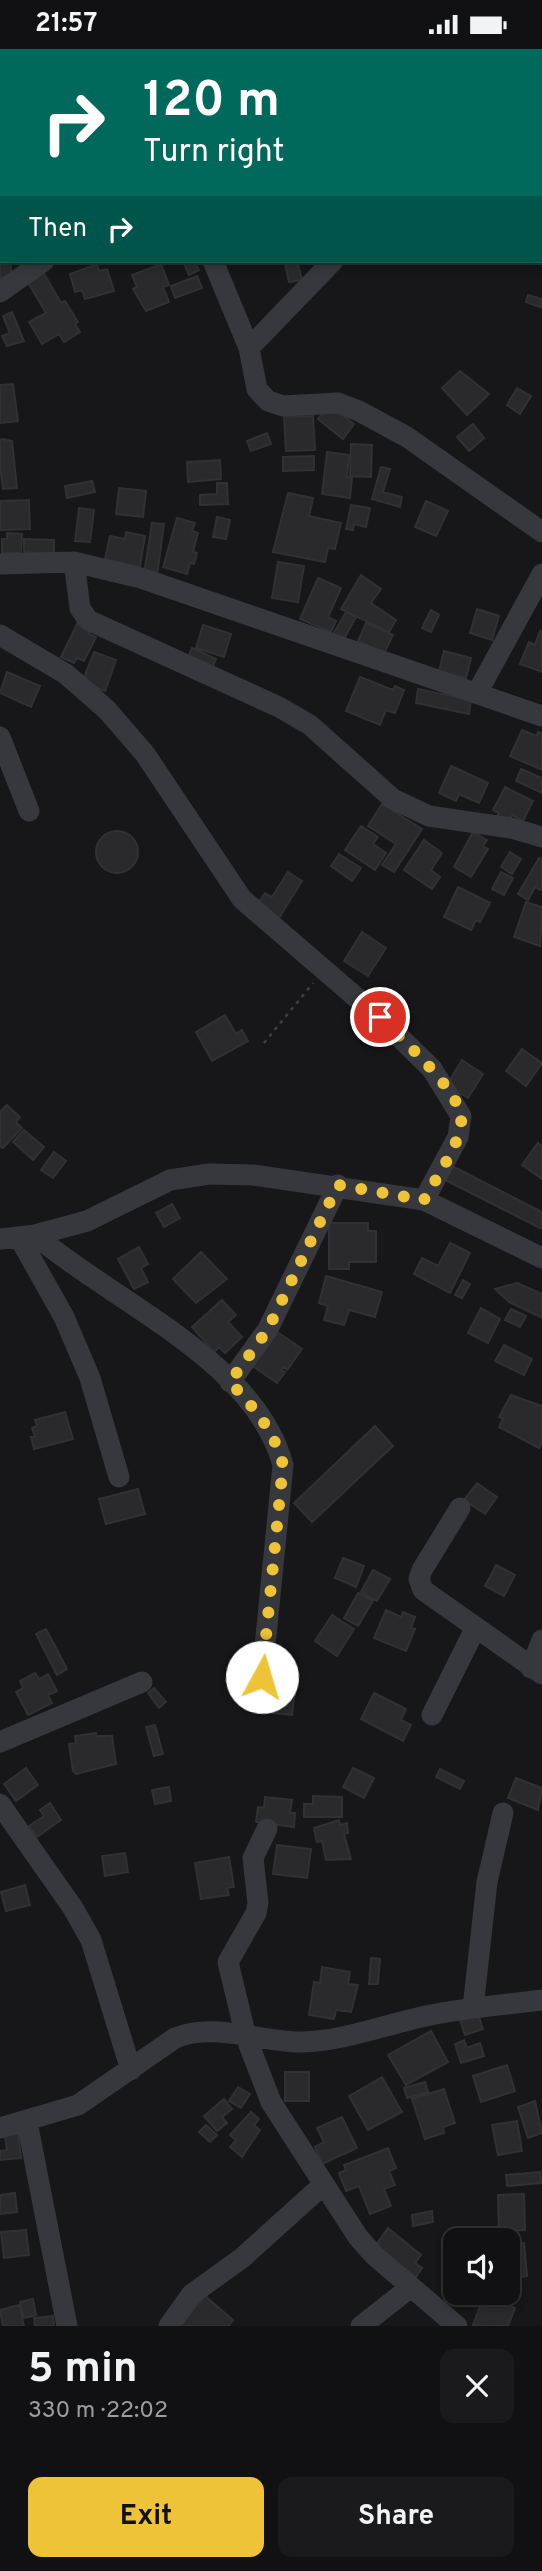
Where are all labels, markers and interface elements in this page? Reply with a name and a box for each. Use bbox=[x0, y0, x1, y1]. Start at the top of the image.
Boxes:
text: 21:57 bbox=[35, 8, 97, 41]
text: 120 m bbox=[143, 72, 280, 134]
icon: right bbox=[28, 77, 119, 168]
text: Turn right bbox=[143, 133, 285, 173]
icon: right bbox=[101, 210, 139, 248]
text: Then bbox=[28, 213, 87, 246]
pin bbox=[350, 987, 410, 1047]
icon: arrive bbox=[361, 998, 399, 1036]
position arrow bbox=[225, 1640, 299, 1714]
map controls bbox=[443, 2228, 520, 2305]
button: sound bbox=[443, 2228, 520, 2305]
text: 5 min bbox=[28, 2344, 138, 2397]
button: close bbox=[440, 2349, 514, 2423]
text: 330 m · 22:02 bbox=[28, 2397, 168, 2426]
button: Exit bbox=[28, 2477, 264, 2557]
button: Share bbox=[278, 2477, 514, 2557]

